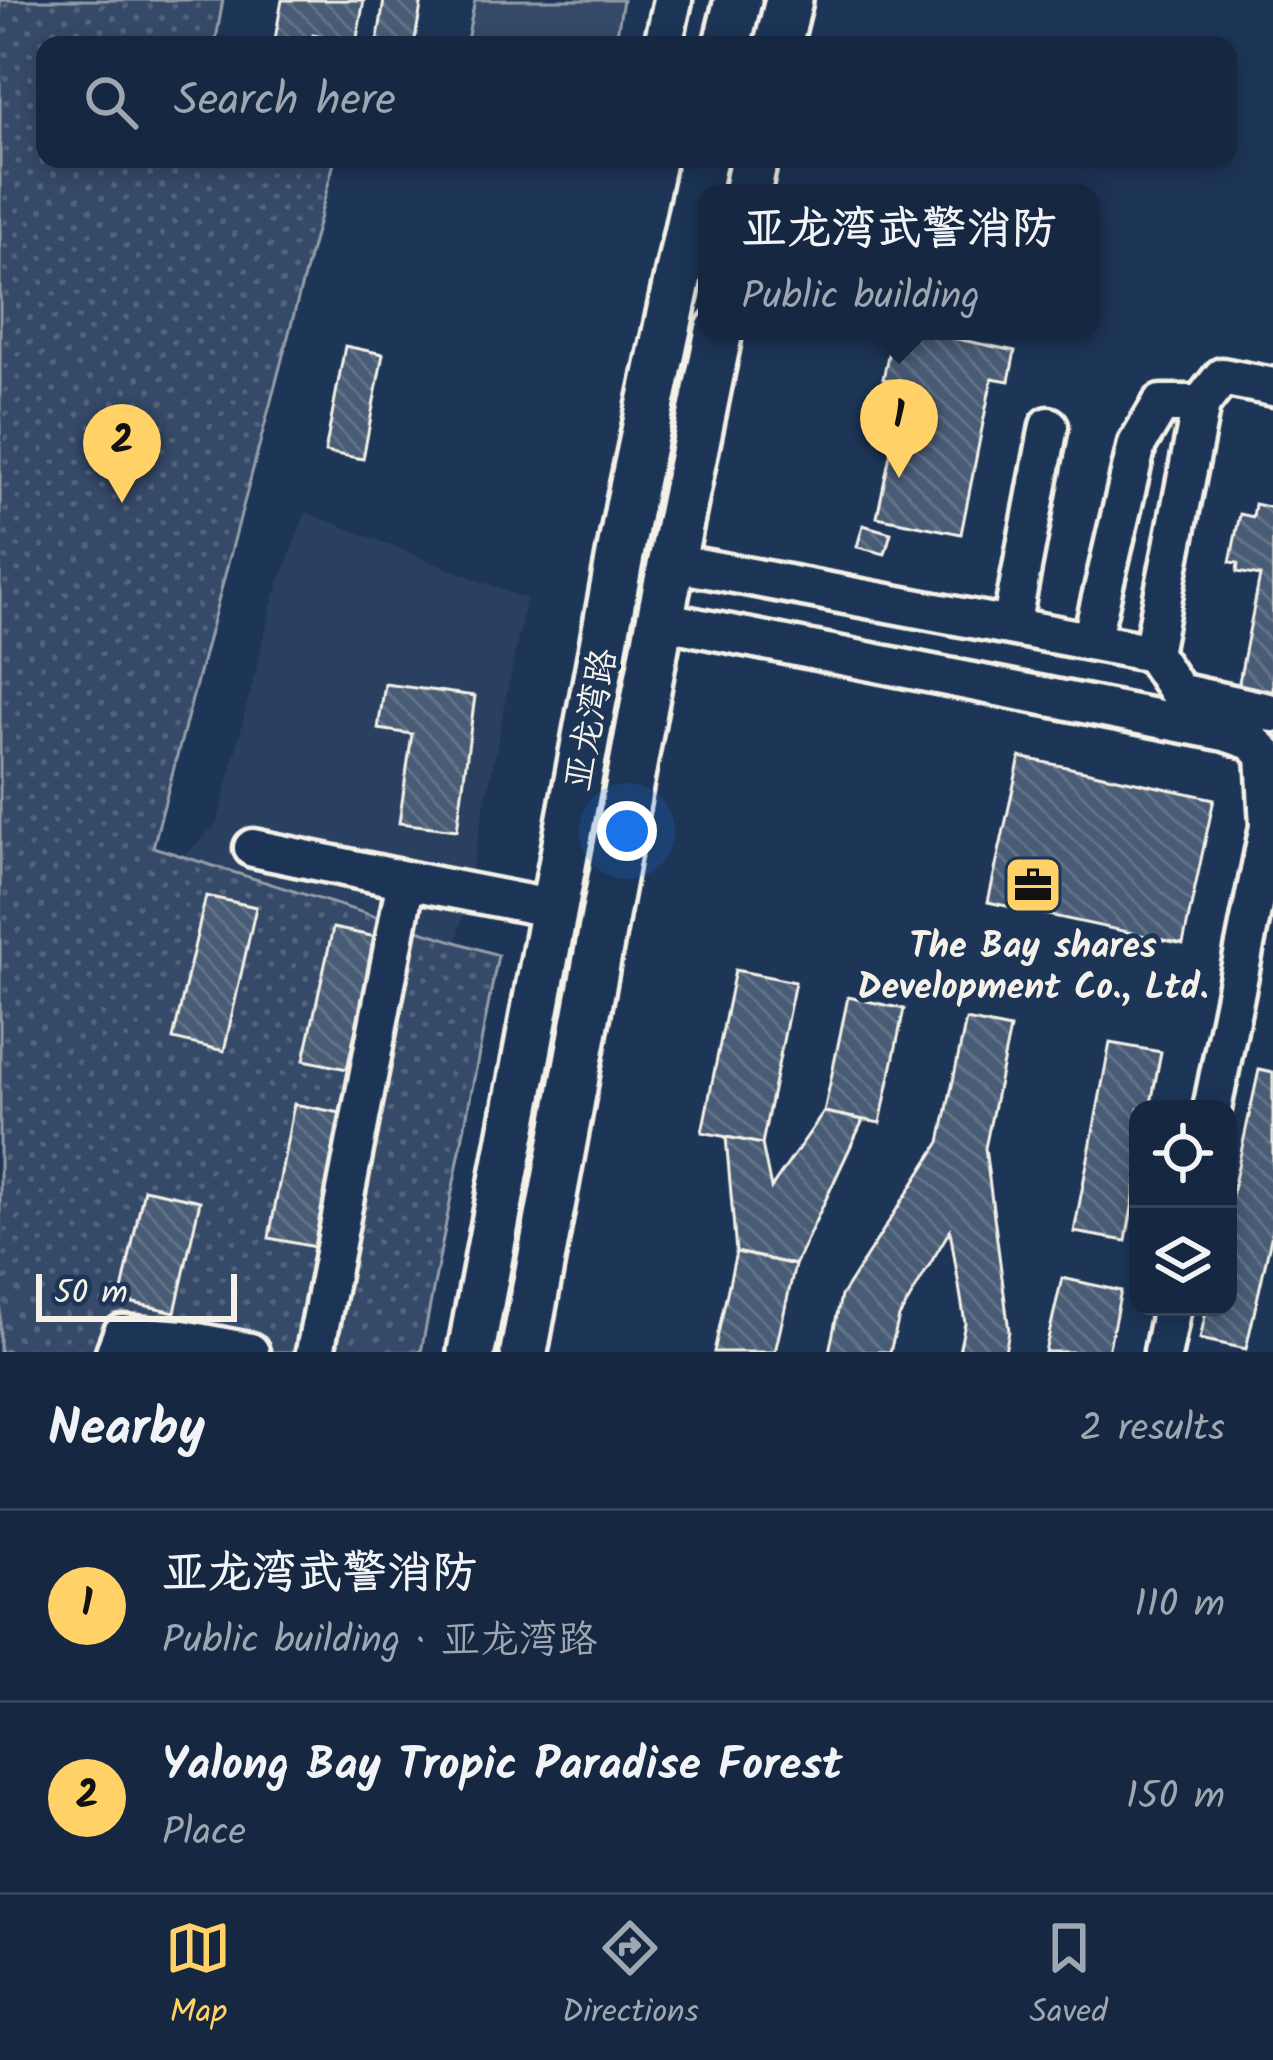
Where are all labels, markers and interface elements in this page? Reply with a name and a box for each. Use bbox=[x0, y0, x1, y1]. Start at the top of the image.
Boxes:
search box bbox=[36, 36, 1237, 168]
text: Search here bbox=[174, 66, 396, 138]
icon: search bbox=[78, 69, 144, 135]
popup bbox=[698, 184, 1100, 340]
text: 亚龙湾武警消防 bbox=[741, 195, 1057, 267]
text: Public building bbox=[741, 267, 980, 329]
pin: 1 bbox=[860, 379, 938, 478]
pin: 2 bbox=[83, 404, 161, 503]
street label: 亚龙湾路 bbox=[551, 644, 634, 796]
your location bbox=[597, 801, 657, 861]
office icon: The Bay shares Development Co., Ltd. bbox=[1002, 854, 1064, 916]
place label: The Bay shares Development Co., Ltd. bbox=[857, 919, 1209, 1017]
map controls bbox=[1129, 1100, 1237, 1316]
button: locate bbox=[1129, 1100, 1237, 1208]
button: layers bbox=[1129, 1208, 1237, 1316]
scale bar bbox=[36, 1268, 237, 1321]
text: 50 m bbox=[54, 1268, 128, 1321]
text: Nearby bbox=[48, 1390, 205, 1471]
text: 2 results bbox=[1080, 1399, 1225, 1461]
text: 亚龙湾武警消防 bbox=[162, 1539, 477, 1611]
text: 1 bbox=[81, 1575, 93, 1637]
text: 110 m bbox=[1134, 1575, 1225, 1637]
text: Public building · 亚龙湾路 bbox=[162, 1611, 597, 1673]
text: Yalong Bay Tropic Paradise Forest bbox=[162, 1731, 843, 1803]
text: 2 bbox=[76, 1767, 98, 1829]
text: 150 m bbox=[1126, 1767, 1225, 1829]
text: Place bbox=[162, 1803, 246, 1865]
tab: Map bbox=[165, 1915, 231, 2040]
tab: Directions bbox=[562, 1915, 699, 2040]
tab: Saved bbox=[1029, 1915, 1108, 2040]

